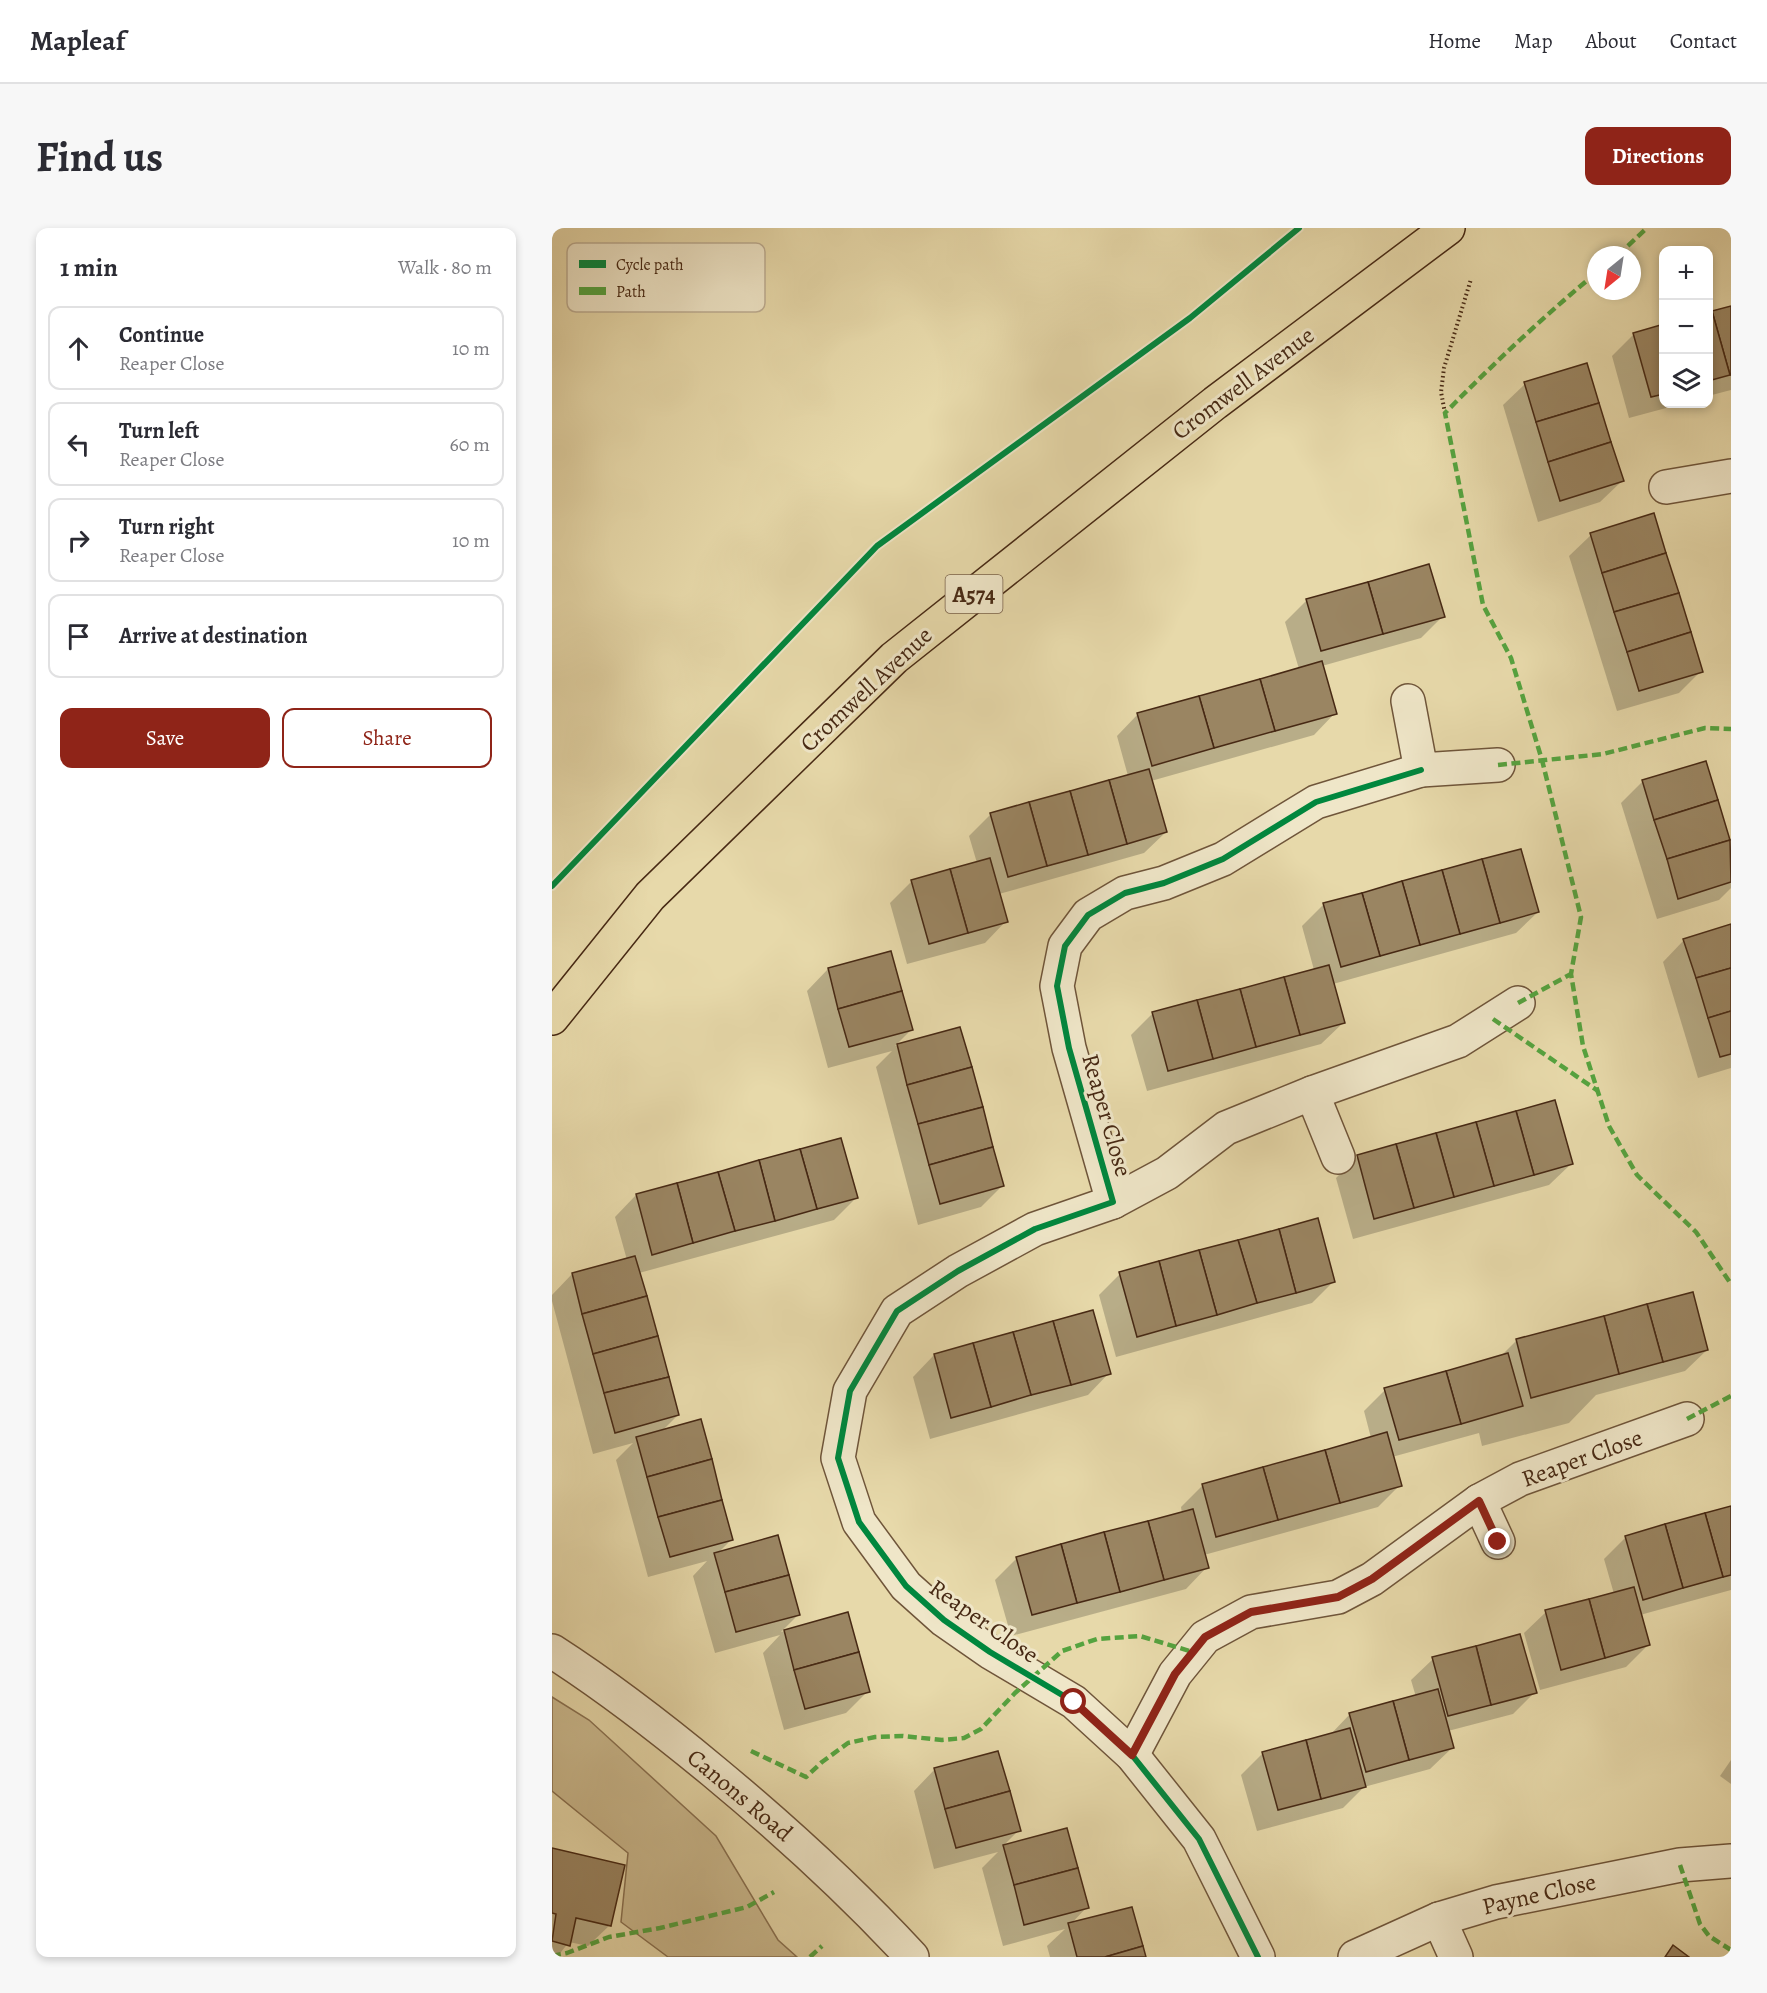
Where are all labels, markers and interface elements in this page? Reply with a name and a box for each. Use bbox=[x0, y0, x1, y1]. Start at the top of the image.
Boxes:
text: Mapleaf bbox=[30, 22, 125, 60]
text: Home bbox=[1428, 27, 1481, 55]
text: Map bbox=[1514, 27, 1552, 55]
text: About bbox=[1585, 27, 1637, 55]
text: Contact bbox=[1670, 27, 1737, 55]
button: Directions bbox=[1585, 127, 1731, 185]
text: Find us bbox=[36, 128, 163, 185]
legend bbox=[567, 243, 765, 312]
north arrow bbox=[1587, 246, 1641, 300]
map controls bbox=[1659, 246, 1713, 408]
button: + bbox=[1659, 246, 1713, 300]
text: 1 min bbox=[60, 250, 118, 285]
text: Walk · 80 m bbox=[398, 254, 492, 281]
text: Cycle path bbox=[616, 254, 684, 276]
text: Path bbox=[616, 281, 646, 303]
button: − bbox=[1659, 300, 1713, 354]
street label: Cromwell Avenue bbox=[1165, 319, 1321, 447]
text: Continue bbox=[119, 320, 204, 350]
icon: ahead bbox=[62, 332, 95, 365]
text: 10 m bbox=[452, 335, 490, 362]
text: Reaper Close bbox=[119, 350, 224, 377]
button: layers bbox=[1659, 354, 1713, 408]
text: Turn left bbox=[119, 416, 199, 446]
icon: left bbox=[62, 428, 95, 461]
text: 60 m bbox=[450, 431, 490, 458]
text: Reaper Close bbox=[119, 446, 224, 473]
text: Turn right bbox=[119, 512, 215, 542]
icon: right bbox=[62, 524, 95, 557]
text: 10 m bbox=[452, 527, 490, 554]
text: Reaper Close bbox=[119, 542, 224, 569]
road number: A574 bbox=[946, 575, 1002, 613]
street label: Cromwell Avenue bbox=[793, 619, 939, 759]
icon: arrive bbox=[62, 620, 95, 653]
text: Arrive at destination bbox=[119, 621, 308, 651]
button: Save bbox=[60, 708, 270, 768]
button: Share bbox=[282, 708, 492, 768]
street label: Reaper Close bbox=[1074, 1050, 1140, 1180]
street label: Reaper Close bbox=[1517, 1421, 1647, 1495]
route end bbox=[1484, 1528, 1510, 1554]
street label: Reaper Close bbox=[923, 1572, 1045, 1670]
route start bbox=[1060, 1688, 1086, 1714]
street label: Canons Road bbox=[680, 1741, 800, 1849]
street label: Payne Close bbox=[1479, 1865, 1599, 1923]

